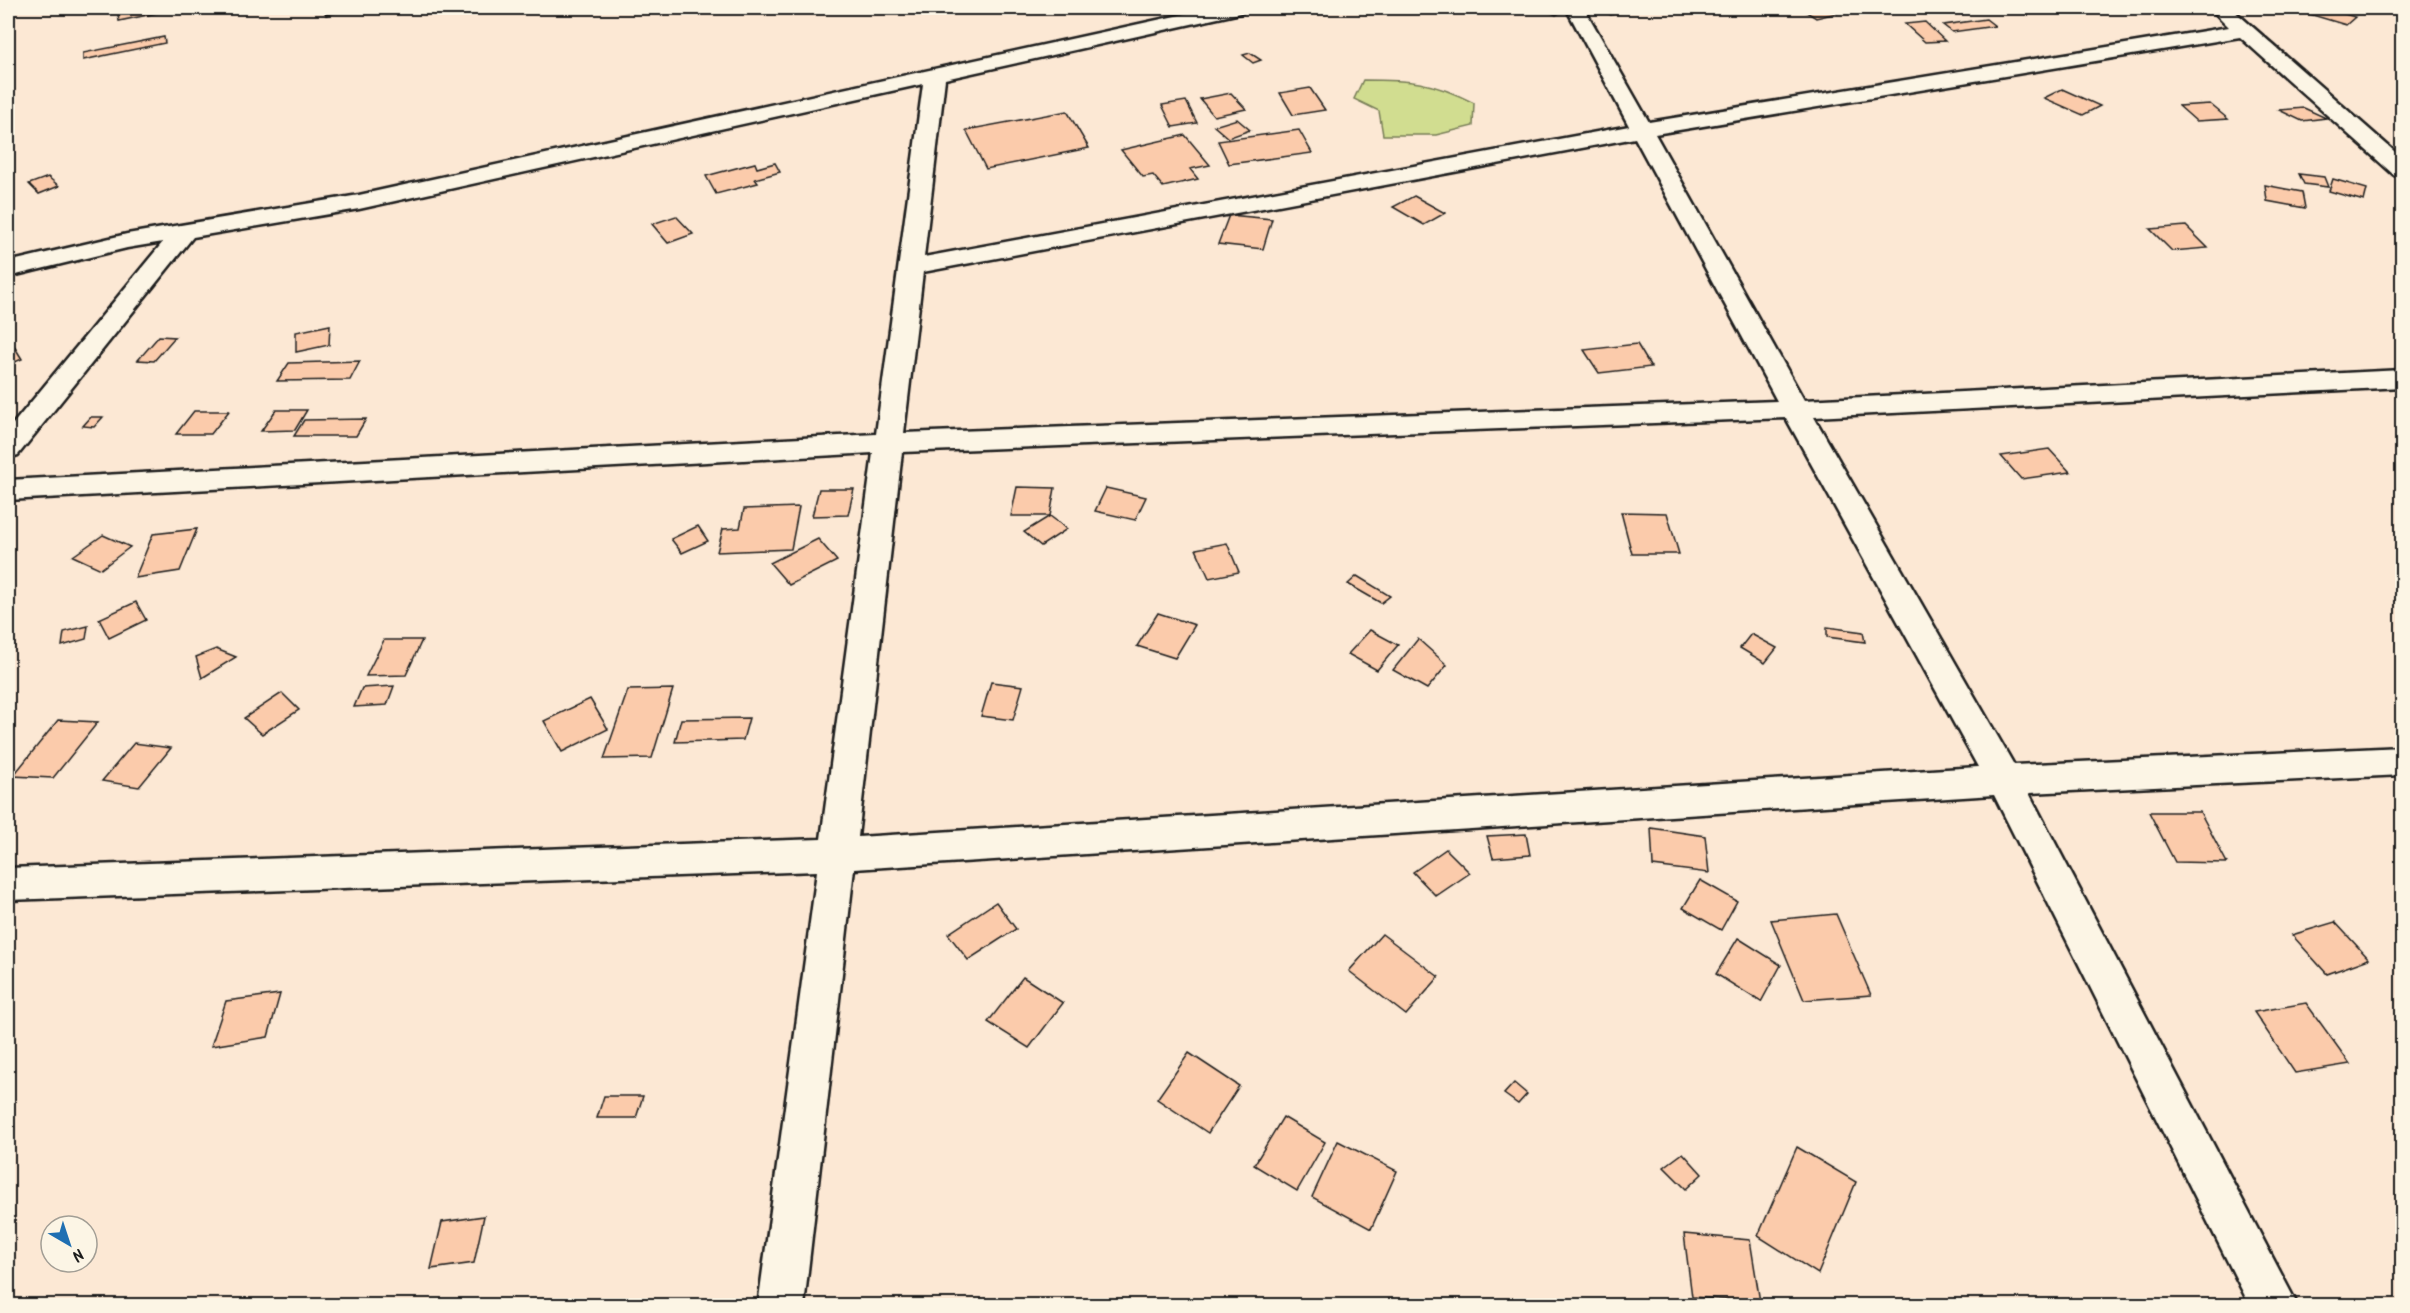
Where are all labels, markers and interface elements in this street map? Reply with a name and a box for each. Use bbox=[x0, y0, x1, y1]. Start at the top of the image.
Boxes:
north arrow bbox=[39, 1214, 99, 1274]
text: N bbox=[66, 1242, 89, 1267]

